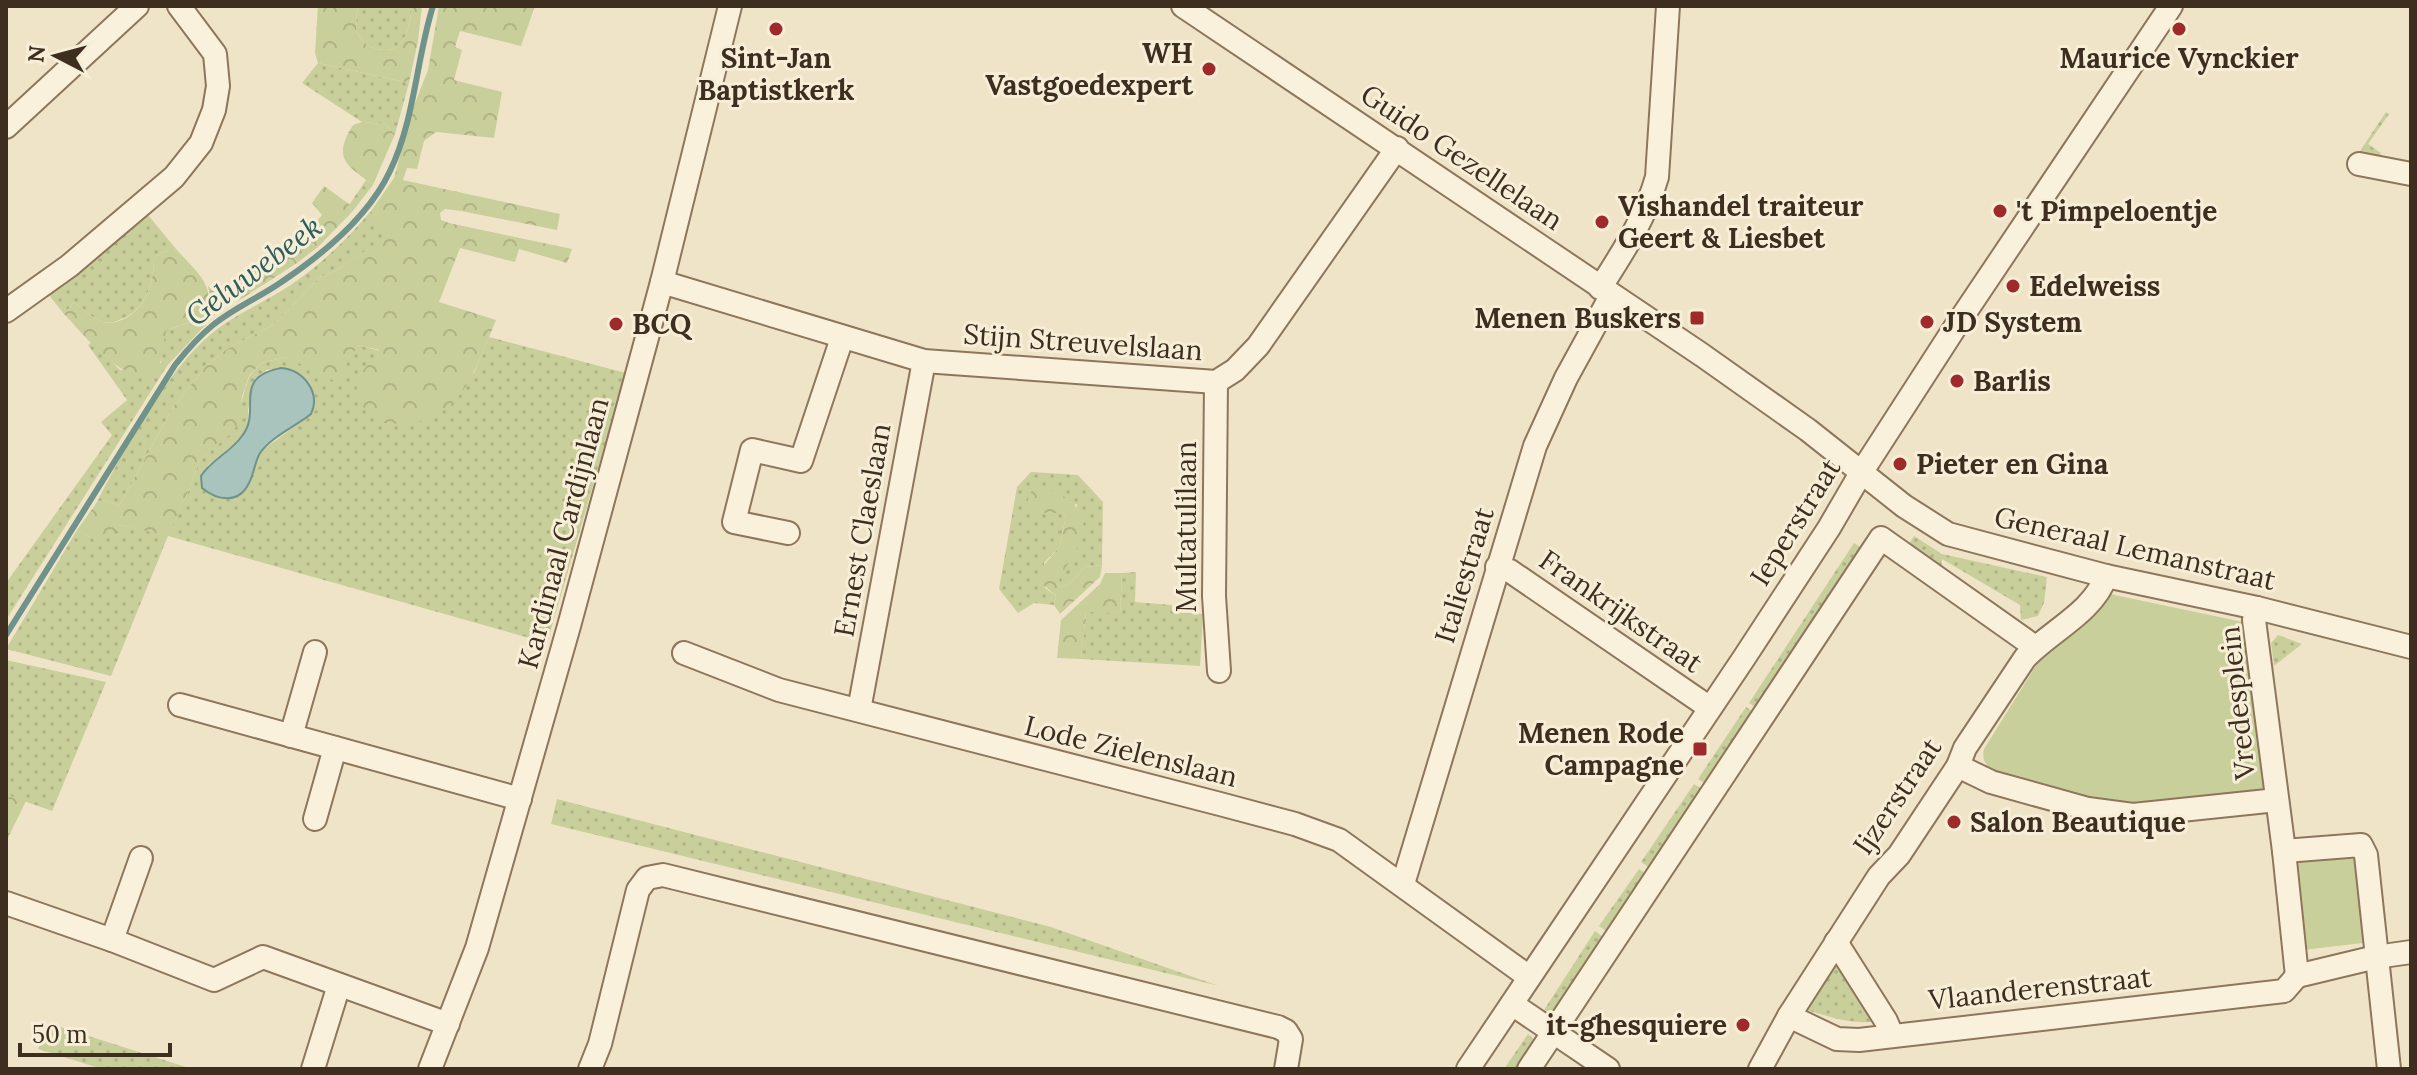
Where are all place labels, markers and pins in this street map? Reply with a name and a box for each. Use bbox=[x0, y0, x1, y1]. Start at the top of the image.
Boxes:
marker: Sint-Jan Baptistkerk bbox=[767, 20, 785, 38]
marker: Maurice Vynckier bbox=[2170, 20, 2188, 38]
place label: WH Vastgoedexpert bbox=[985, 35, 1193, 103]
place label: Sint-Jan Baptistkerk bbox=[698, 40, 855, 108]
place label: Maurice Vynckier bbox=[2059, 40, 2299, 76]
marker: WH Vastgoedexpert bbox=[1200, 60, 1218, 78]
place label: Vishandel traiteur Geert & Liesbet bbox=[1618, 188, 1864, 256]
place label: 't Pimpeloentje bbox=[2016, 193, 2217, 229]
marker: 't Pimpeloentje bbox=[1991, 202, 2009, 220]
marker: Vishandel traiteur Geert & Liesbet bbox=[1593, 213, 1611, 231]
place label: Edelweiss bbox=[2029, 268, 2160, 304]
marker: Edelweiss bbox=[2004, 277, 2022, 295]
place label: Menen Buskers bbox=[1474, 300, 1681, 336]
place label: JD System bbox=[1943, 304, 2082, 340]
place label: BCQ bbox=[632, 306, 693, 342]
marker: Menen Buskers bbox=[1688, 309, 1706, 327]
marker: JD System bbox=[1918, 313, 1936, 331]
marker: BCQ bbox=[607, 315, 625, 333]
place label: Barlis bbox=[1973, 363, 2051, 399]
marker: Barlis bbox=[1948, 372, 1966, 390]
place label: Pieter en Gina bbox=[1916, 446, 2109, 482]
marker: Pieter en Gina bbox=[1891, 455, 1909, 473]
place label: Menen Rode Campagne bbox=[1518, 715, 1684, 783]
marker: Menen Rode Campagne bbox=[1691, 740, 1709, 758]
place label: Salon Beautique bbox=[1970, 804, 2186, 840]
marker: Salon Beautique bbox=[1945, 813, 1963, 831]
place label: it-ghesquiere bbox=[1546, 1007, 1727, 1043]
marker: it-ghesquiere bbox=[1734, 1016, 1752, 1034]

